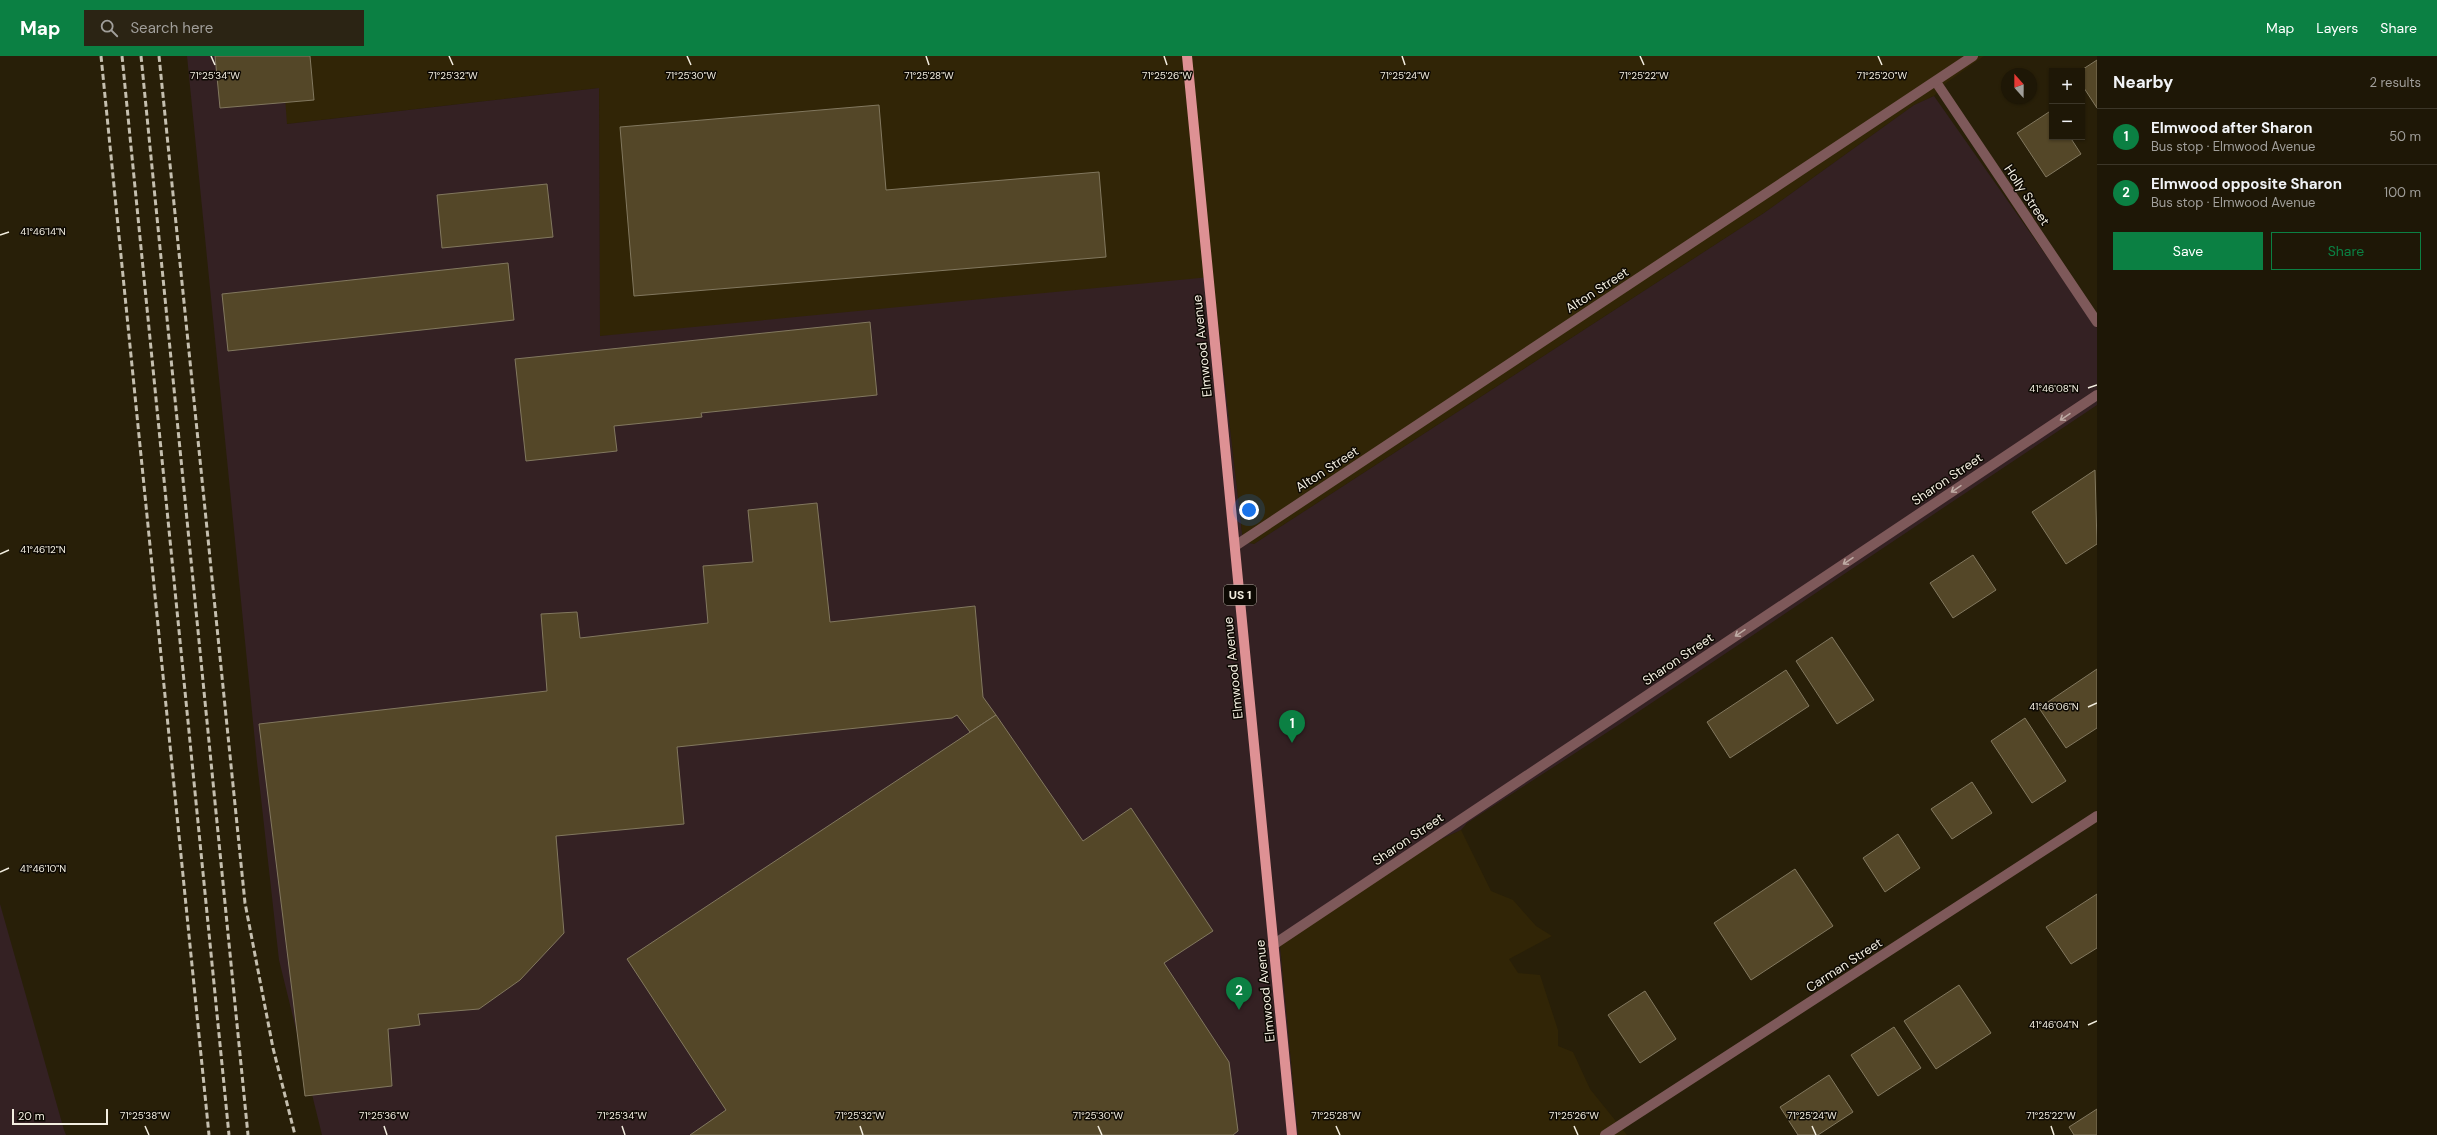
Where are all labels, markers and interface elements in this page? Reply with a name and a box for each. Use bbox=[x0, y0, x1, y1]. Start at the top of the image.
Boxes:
search box bbox=[84, 10, 364, 46]
text: Map bbox=[20, 16, 60, 41]
icon: search bbox=[98, 17, 120, 39]
text: Search here bbox=[130, 18, 213, 38]
text: Map bbox=[2266, 19, 2294, 37]
text: Layers bbox=[2316, 19, 2358, 37]
text: Share bbox=[2380, 19, 2417, 37]
north arrow bbox=[2001, 68, 2037, 104]
map controls bbox=[2049, 68, 2085, 140]
button: + bbox=[2049, 68, 2085, 104]
text: 71°25'34"W bbox=[190, 69, 240, 82]
text: 71°25'32"W bbox=[428, 69, 478, 82]
text: 71°25'30"W bbox=[666, 69, 717, 82]
text: 71°25'28"W bbox=[904, 69, 954, 82]
text: 71°25'26"W bbox=[1142, 69, 1192, 82]
text: 71°25'24"W bbox=[1380, 69, 1430, 82]
text: 71°25'22"W bbox=[1619, 69, 1669, 82]
text: 71°25'20"W bbox=[1857, 69, 1907, 82]
text: Nearby bbox=[2113, 71, 2173, 93]
text: 2 results bbox=[2370, 74, 2421, 91]
button: − bbox=[2049, 104, 2085, 140]
text: Elmwood after Sharon bbox=[2151, 118, 2312, 138]
text: 1 bbox=[2124, 128, 2128, 145]
text: 50 m bbox=[2389, 128, 2421, 145]
text: Bus stop · Elmwood Avenue bbox=[2151, 138, 2315, 155]
street label: Holly Street bbox=[2000, 161, 2054, 229]
text: Elmwood opposite Sharon bbox=[2151, 174, 2342, 194]
text: 2 bbox=[2122, 184, 2130, 201]
text: 100 m bbox=[2384, 184, 2421, 201]
text: Bus stop · Elmwood Avenue bbox=[2151, 194, 2315, 211]
text: 41°46'14"N bbox=[20, 225, 66, 238]
button: Save bbox=[2113, 232, 2263, 270]
button: Share bbox=[2271, 232, 2421, 270]
street label: Alton Street bbox=[1562, 263, 1632, 317]
street label: Elmwood Avenue bbox=[1188, 294, 1216, 398]
text: 41°46'08"N bbox=[2029, 382, 2079, 395]
one-way arrow bbox=[2059, 412, 2070, 421]
street label: Alton Street bbox=[1292, 442, 1362, 496]
street label: Sharon Street bbox=[1908, 449, 1986, 509]
one-way arrow bbox=[1951, 485, 1962, 493]
your location bbox=[1239, 500, 1259, 520]
text: 41°46'12"N bbox=[20, 543, 66, 556]
one-way arrow bbox=[1843, 557, 1854, 565]
road number: US 1 bbox=[1224, 585, 1256, 605]
street label: Elmwood Avenue bbox=[1219, 616, 1247, 720]
street label: Sharon Street bbox=[1639, 629, 1717, 689]
one-way arrow bbox=[1735, 629, 1746, 637]
text: 41°46'06"N bbox=[2029, 700, 2079, 713]
pin: 1 bbox=[1279, 710, 1305, 743]
street label: Sharon Street bbox=[1369, 809, 1447, 869]
text: 41°46'10"N bbox=[20, 862, 66, 875]
street label: Carman Street bbox=[1803, 934, 1885, 996]
street label: Elmwood Avenue bbox=[1251, 939, 1279, 1043]
pin: 2 bbox=[1226, 977, 1252, 1010]
text: 41°46'04"N bbox=[2029, 1018, 2079, 1031]
scale bar bbox=[12, 1107, 108, 1126]
text: 20 m bbox=[18, 1109, 44, 1123]
text: 71°25'38"W bbox=[120, 1109, 170, 1122]
text: 71°25'36"W bbox=[359, 1109, 409, 1122]
text: 71°25'34"W bbox=[597, 1109, 647, 1122]
text: 71°25'32"W bbox=[835, 1109, 885, 1122]
text: 71°25'30"W bbox=[1073, 1109, 1124, 1122]
text: 71°25'28"W bbox=[1311, 1109, 1361, 1122]
text: 71°25'26"W bbox=[1549, 1109, 1599, 1122]
text: 71°25'24"W bbox=[1787, 1109, 1837, 1122]
text: 71°25'22"W bbox=[2026, 1109, 2076, 1122]

